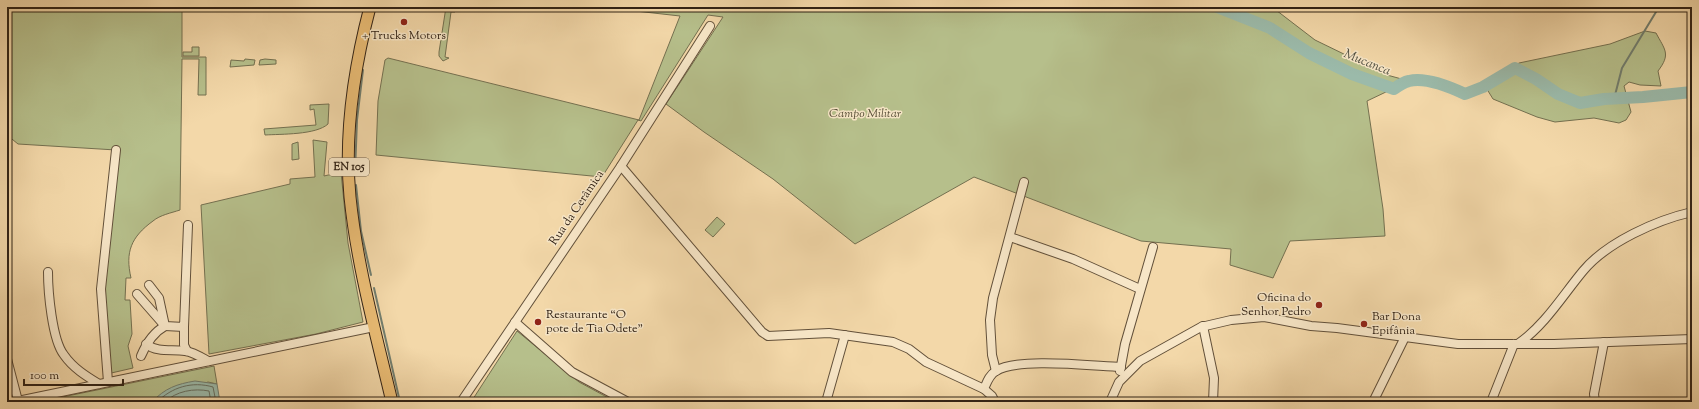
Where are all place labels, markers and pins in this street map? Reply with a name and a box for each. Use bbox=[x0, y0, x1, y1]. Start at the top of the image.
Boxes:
marker: + Trucks Motors bbox=[399, 17, 409, 27]
place label: + Trucks Motors bbox=[362, 27, 446, 45]
place label: Oficina do Senhor Pedro bbox=[1241, 289, 1311, 321]
marker: Oficina do Senhor Pedro bbox=[1314, 300, 1324, 310]
place label: Restaurante “O pote de Tia Odete" bbox=[546, 306, 643, 338]
place label: Bar Dona Epifânia bbox=[1372, 308, 1421, 340]
marker: Restaurante “O pote de Tia Odete" bbox=[533, 317, 543, 327]
marker: Bar Dona Epifânia bbox=[1359, 319, 1369, 329]

